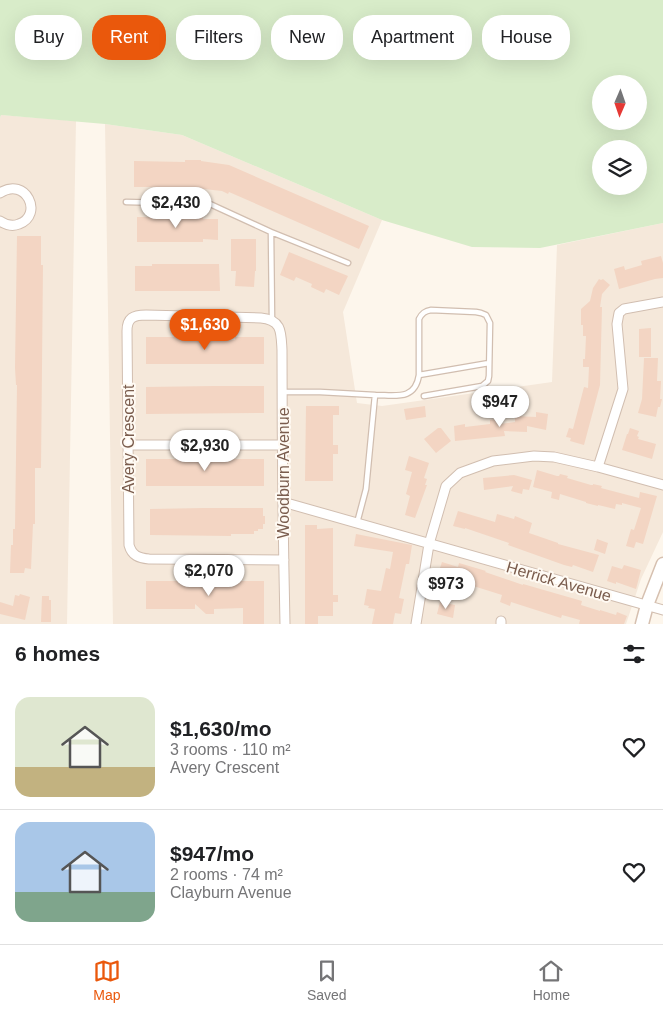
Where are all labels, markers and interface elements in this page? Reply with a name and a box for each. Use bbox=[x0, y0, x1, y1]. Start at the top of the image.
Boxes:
chip: Buy bbox=[15, 15, 82, 60]
chip: Rent bbox=[92, 15, 166, 60]
chip: Filters bbox=[176, 15, 261, 60]
chip: New bbox=[271, 15, 343, 60]
chip: Apartment bbox=[353, 15, 472, 60]
chip: House bbox=[482, 15, 570, 60]
north arrow bbox=[592, 75, 648, 130]
map controls bbox=[592, 75, 647, 195]
button: layers bbox=[592, 140, 647, 195]
pin: $2,430 bbox=[135, 186, 217, 229]
text: $2,430 bbox=[152, 194, 200, 211]
pin: $1,630 bbox=[164, 308, 246, 351]
text: $1,630 bbox=[181, 316, 229, 333]
street label: Avery Crescent bbox=[120, 384, 137, 494]
pin: $947 bbox=[470, 386, 530, 428]
text: $947 bbox=[482, 393, 518, 410]
street label: Woodburn Avenue bbox=[275, 407, 292, 539]
pin: $2,930 bbox=[164, 430, 246, 472]
text: $2,930 bbox=[181, 437, 229, 454]
pin: $2,070 bbox=[168, 554, 250, 597]
street label: Herrick Avenue bbox=[505, 558, 613, 605]
text: $2,070 bbox=[185, 562, 233, 579]
pin: $973 bbox=[416, 568, 476, 610]
text: $973 bbox=[428, 575, 464, 592]
icon: filters bbox=[620, 640, 648, 668]
text: 6 homes bbox=[15, 642, 100, 665]
icon: home bbox=[55, 717, 115, 777]
text: $1,630/mo bbox=[170, 717, 272, 740]
icon: heart bbox=[620, 733, 648, 761]
text: 3 rooms · 110 m² bbox=[170, 741, 291, 758]
text: Avery Crescent bbox=[170, 759, 279, 776]
icon: home bbox=[55, 842, 115, 902]
text: $947/mo bbox=[170, 842, 254, 865]
icon: heart bbox=[620, 858, 648, 886]
text: 2 rooms · 74 m² bbox=[170, 866, 283, 883]
text: Clayburn Avenue bbox=[170, 884, 292, 901]
tab: Map bbox=[93, 957, 121, 1003]
tab: Saved bbox=[307, 957, 347, 1003]
tab: Home bbox=[533, 957, 570, 1003]

